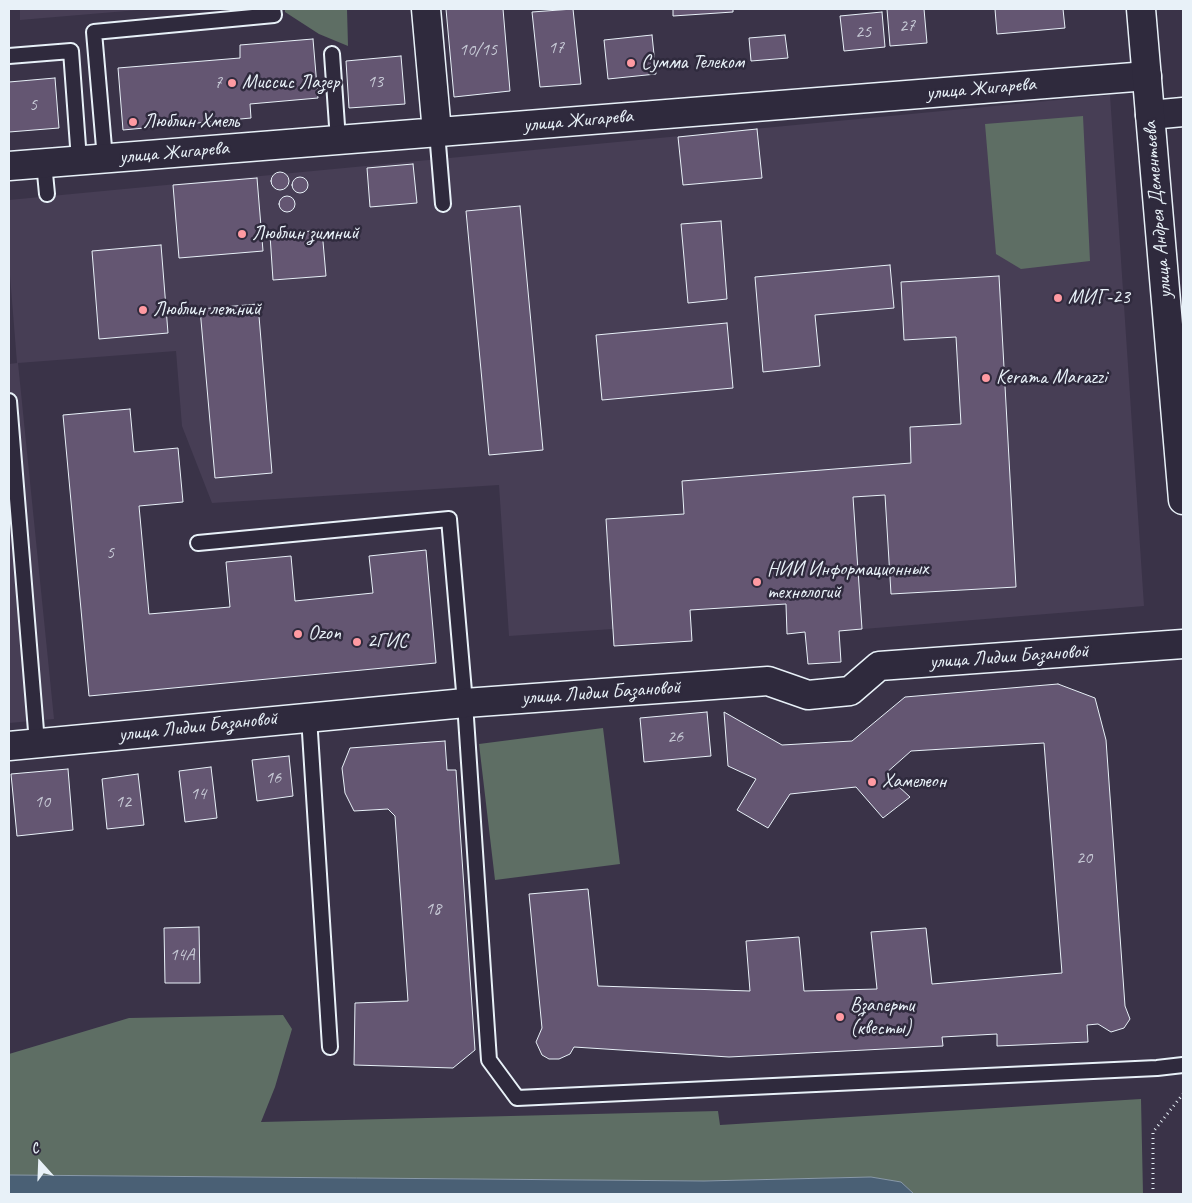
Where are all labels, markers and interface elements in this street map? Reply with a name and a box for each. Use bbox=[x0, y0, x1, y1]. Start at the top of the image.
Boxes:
house number: 27 bbox=[899, 15, 915, 37]
house number: 25 bbox=[855, 21, 871, 43]
house number: 17 bbox=[548, 37, 564, 59]
house number: 10/15 bbox=[459, 39, 497, 61]
place label: Сумма Телеком bbox=[641, 51, 744, 75]
marker: Сумма Телеком bbox=[625, 57, 637, 69]
place label: Миссис Лазер bbox=[242, 71, 339, 95]
house number: 13 bbox=[367, 71, 383, 93]
house number: 7 bbox=[214, 72, 222, 94]
street label: улица Жигарева bbox=[925, 72, 1037, 106]
marker: Миссис Лазер bbox=[226, 77, 238, 89]
house number: 5 bbox=[29, 94, 37, 116]
street label: улица Жигарева bbox=[522, 104, 634, 138]
place label: Люблин Хмель bbox=[143, 110, 239, 134]
marker: Люблин Хмель bbox=[127, 116, 139, 128]
street label: улица Андрея Дементьева bbox=[1138, 120, 1178, 300]
street label: улица Жигарева bbox=[118, 136, 230, 170]
place label: Люблин зимний bbox=[252, 222, 359, 246]
marker: Люблин зимний bbox=[236, 228, 248, 240]
place label: МИГ-23 bbox=[1068, 286, 1130, 310]
marker: МИГ-23 bbox=[1052, 292, 1064, 304]
place label: Люблин летний bbox=[153, 298, 261, 322]
marker: Люблин летний bbox=[137, 304, 149, 316]
place label: Kerama Marazzi bbox=[996, 366, 1107, 390]
marker: Kerama Marazzi bbox=[980, 372, 992, 384]
house number: 5 bbox=[106, 542, 114, 564]
place label: НИИ Информационных технологий bbox=[767, 558, 928, 605]
marker: НИИ Информационных технологий bbox=[751, 576, 763, 588]
place label: Ozon bbox=[308, 622, 341, 646]
marker: Ozon bbox=[292, 628, 304, 640]
place label: 2ГИС bbox=[367, 630, 407, 654]
marker: 2ГИС bbox=[351, 636, 363, 648]
street label: улица Лидии Базановой bbox=[929, 639, 1089, 675]
street label: улица Лидии Базановой bbox=[521, 675, 681, 711]
street label: улица Лидии Базановой bbox=[118, 707, 278, 747]
house number: 26 bbox=[667, 726, 683, 748]
house number: 16 bbox=[265, 767, 281, 789]
place label: Хамелеон bbox=[882, 770, 946, 794]
marker: Хамелеон bbox=[866, 776, 878, 788]
house number: 14 bbox=[190, 783, 206, 805]
house number: 10 bbox=[34, 791, 50, 813]
house number: 12 bbox=[115, 791, 131, 813]
house number: 20 bbox=[1076, 847, 1092, 869]
house number: 18 bbox=[425, 898, 441, 920]
house number: 14А bbox=[169, 944, 195, 966]
place label: Взаперти (квесты) bbox=[850, 994, 914, 1041]
marker: Взаперти (квесты) bbox=[834, 1011, 846, 1023]
north arrow bbox=[15, 1138, 65, 1188]
text: С bbox=[29, 1139, 41, 1158]

